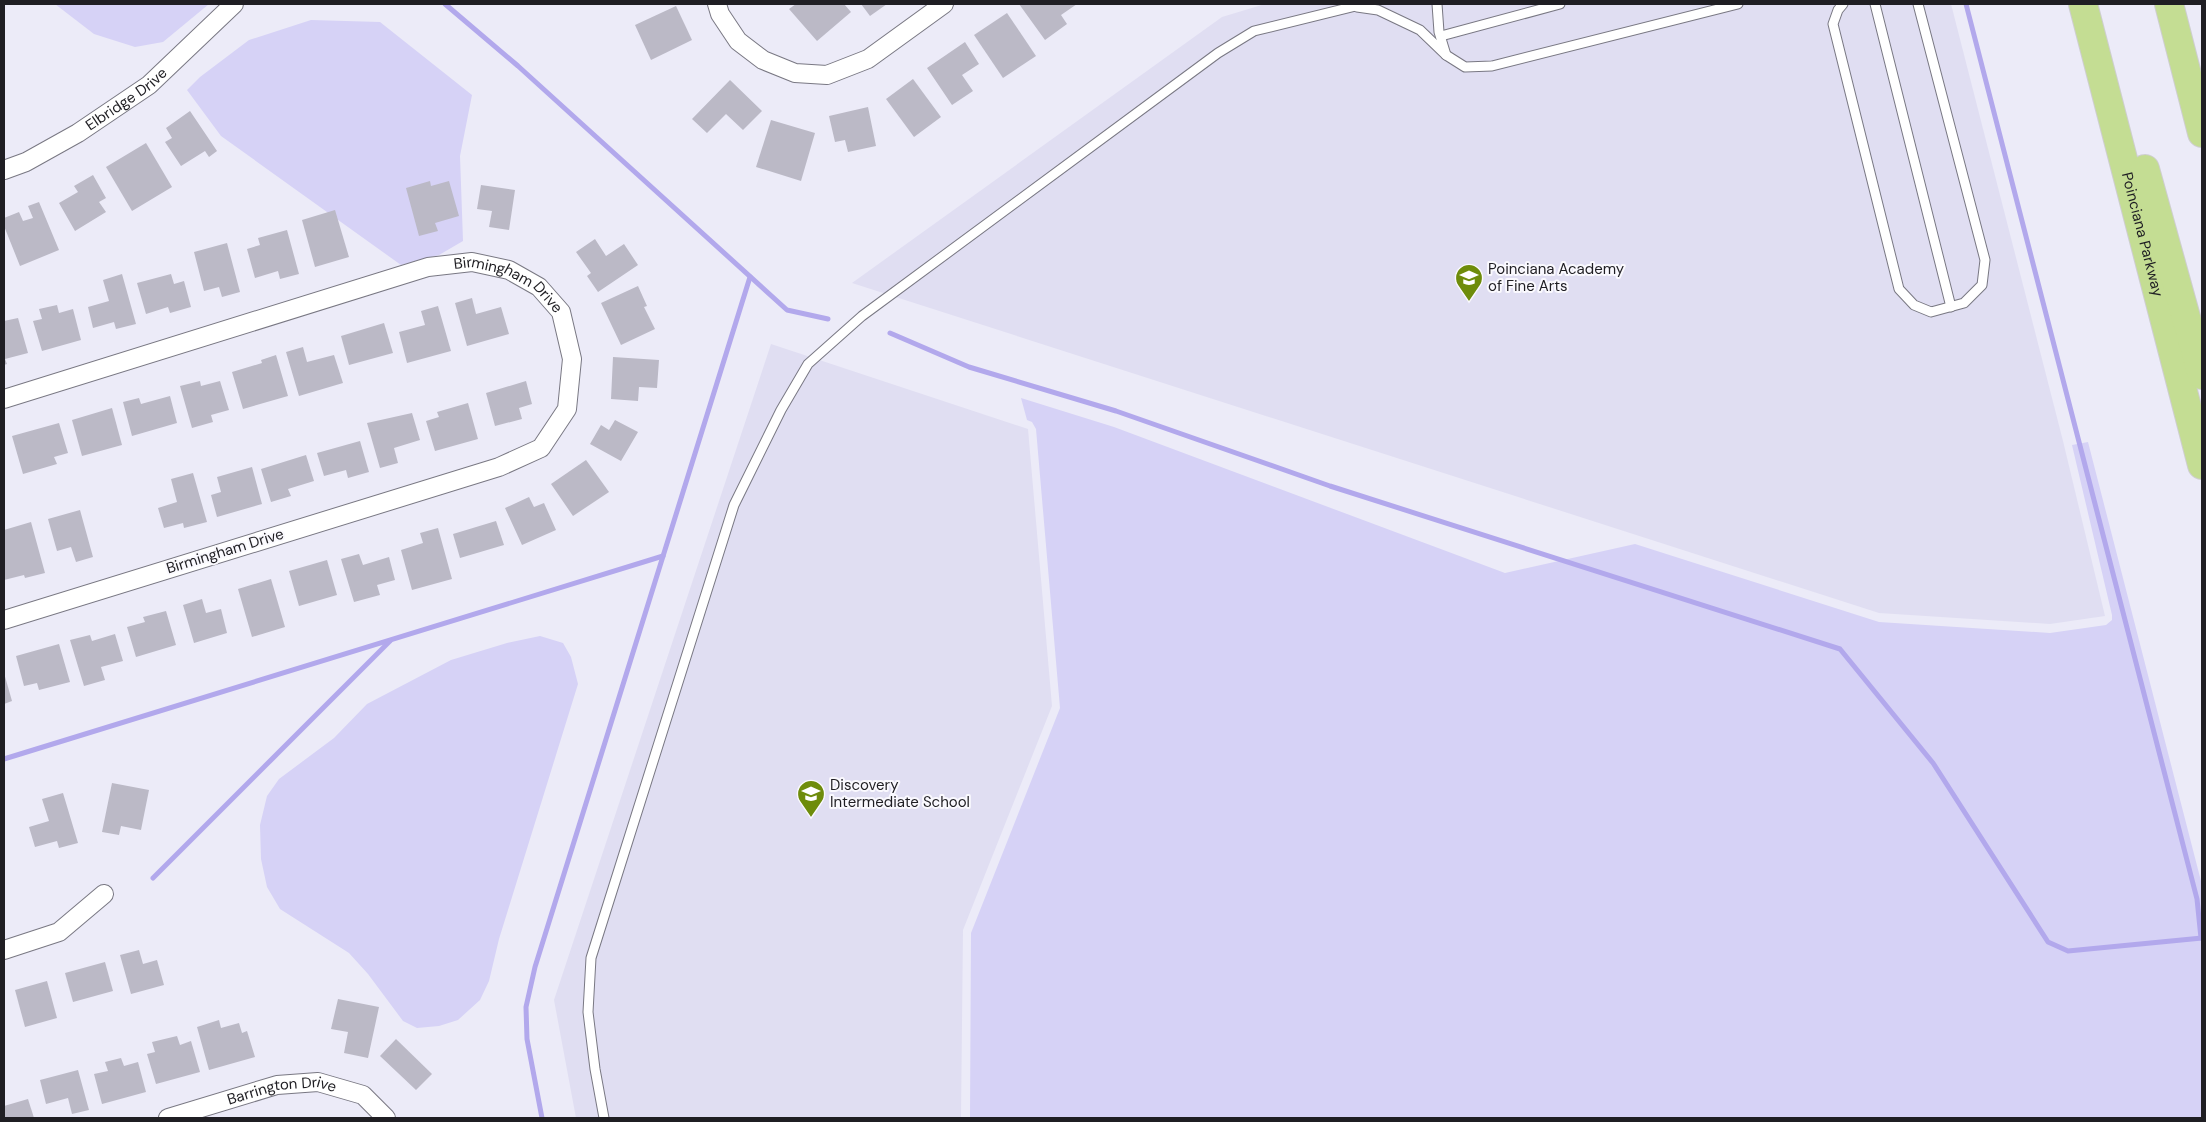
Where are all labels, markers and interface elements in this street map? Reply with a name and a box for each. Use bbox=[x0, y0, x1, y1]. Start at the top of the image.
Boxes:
street label: Elbridge Drive bbox=[82, 63, 171, 135]
street label: Poinciana Parkway bbox=[2117, 170, 2168, 299]
street label: Birmingham Drive bbox=[453, 252, 567, 317]
place label: Poinciana Academy of Fine Arts bbox=[1488, 259, 1625, 296]
school or university icon: Poinciana Academy of Fine Arts bbox=[1454, 263, 1484, 302]
street label: Birmingham Drive bbox=[164, 524, 286, 578]
place label: Discovery Intermediate School bbox=[830, 775, 970, 812]
school or university icon: Discovery Intermediate School bbox=[796, 779, 826, 818]
street label: Barrington Drive bbox=[225, 1072, 339, 1110]

